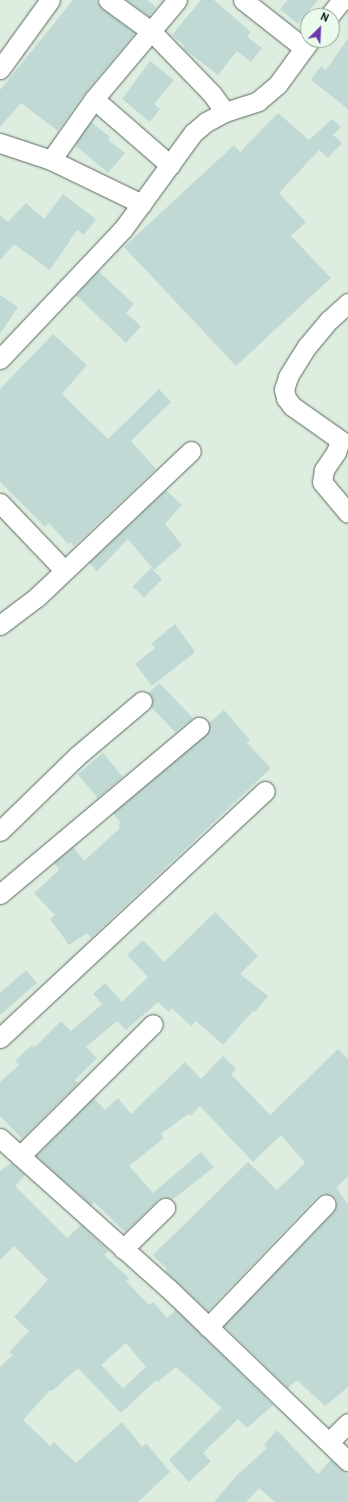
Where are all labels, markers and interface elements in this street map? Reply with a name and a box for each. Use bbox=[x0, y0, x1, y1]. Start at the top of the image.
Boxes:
north arrow bbox=[300, 8, 340, 48]
text: N bbox=[318, 10, 331, 26]

